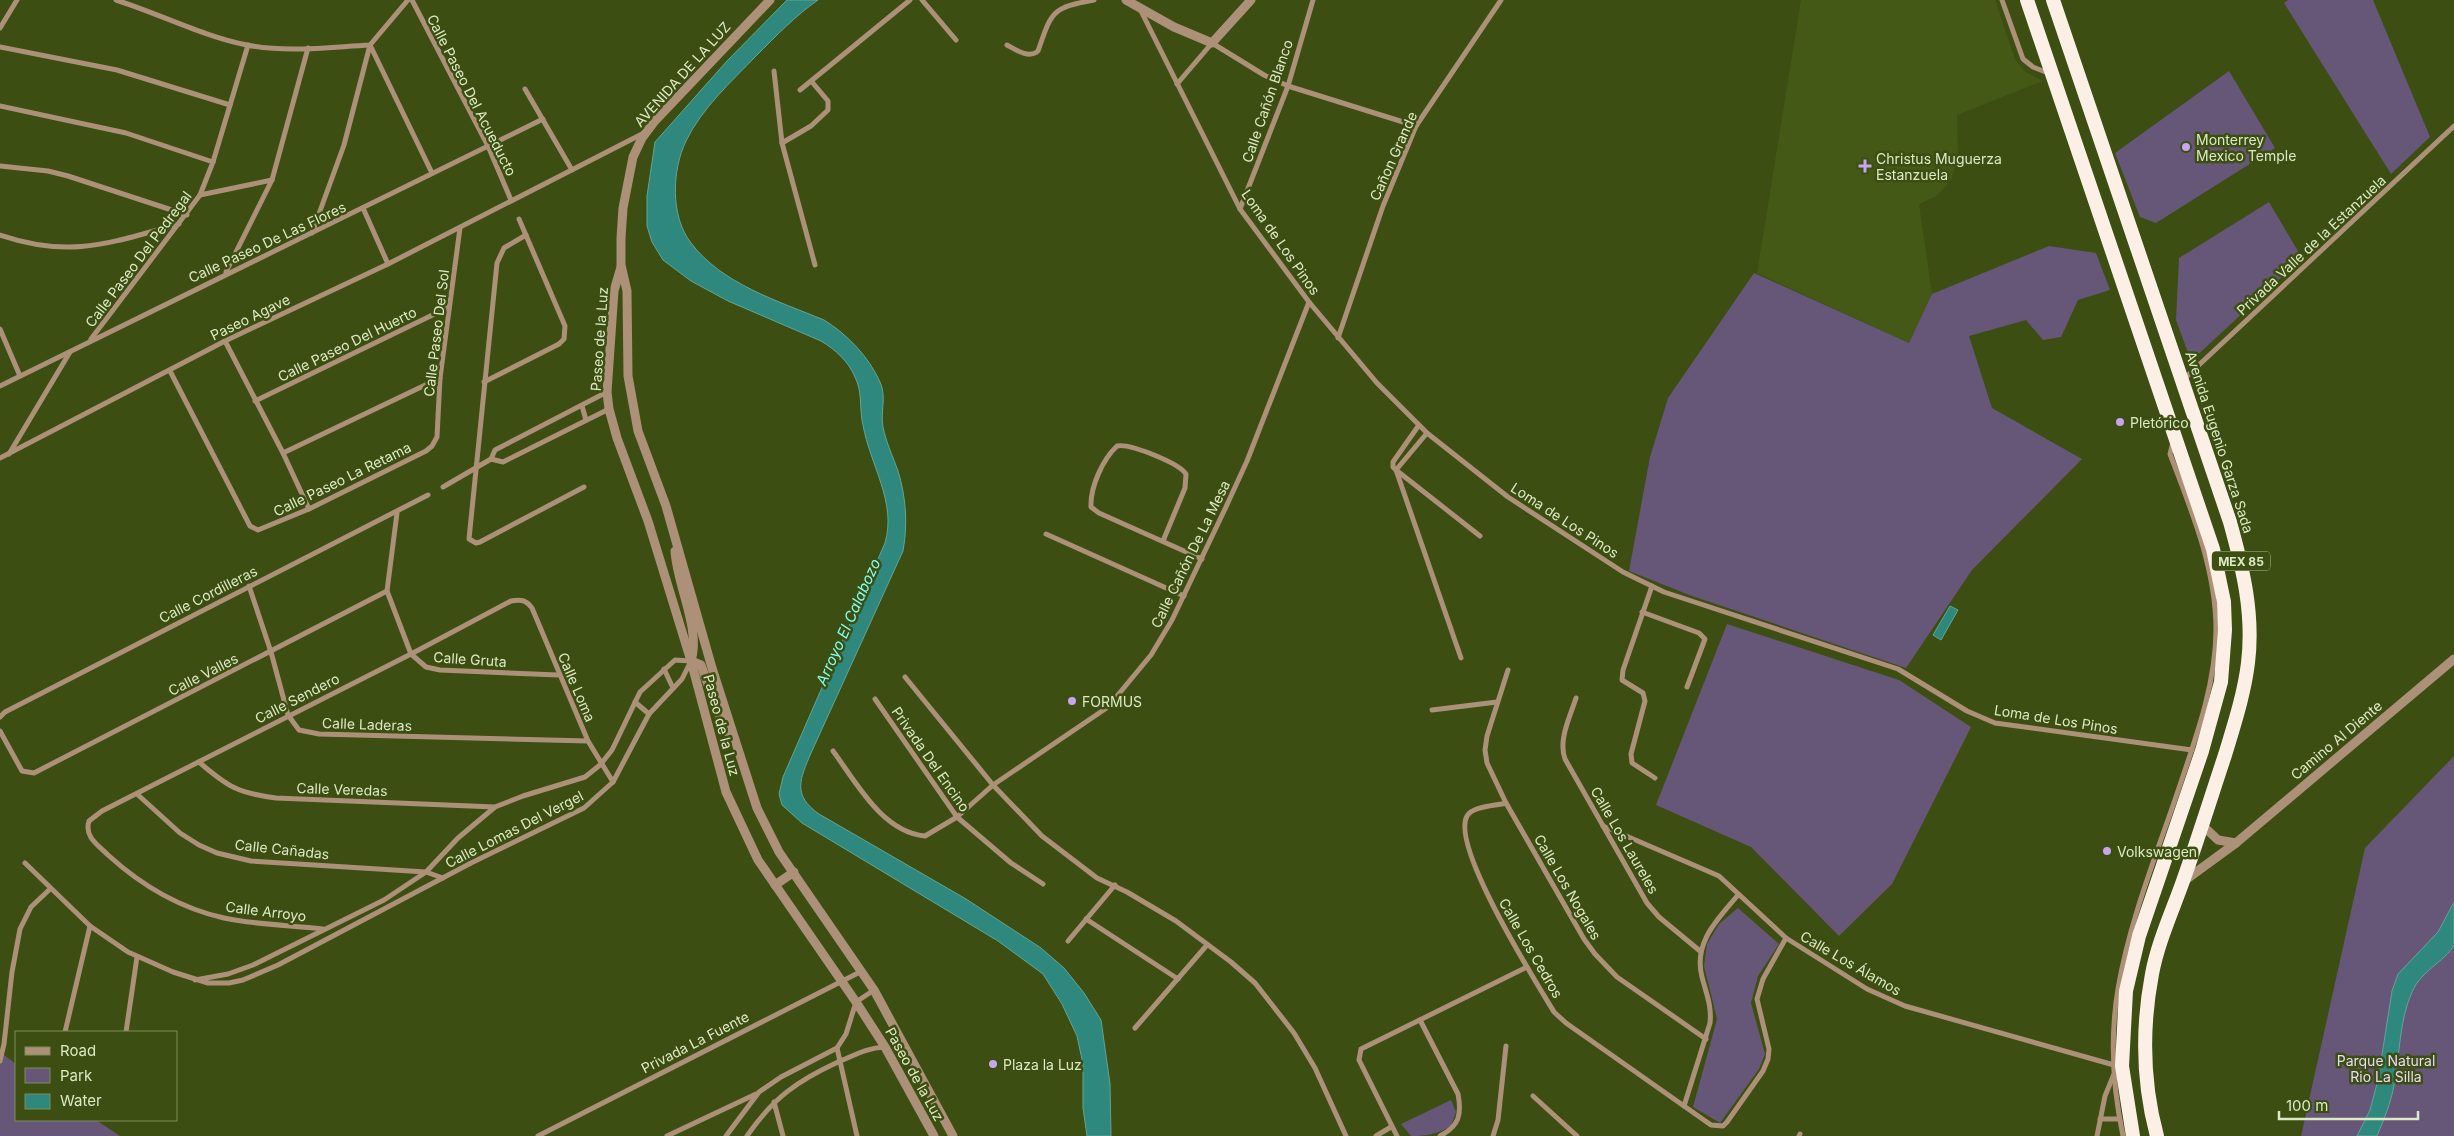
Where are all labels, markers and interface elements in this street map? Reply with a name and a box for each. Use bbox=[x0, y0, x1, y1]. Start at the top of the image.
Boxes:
street label: Calle Paseo Del Acueducto bbox=[424, 11, 520, 179]
street label: AVENIDA DE LA LUZ bbox=[630, 18, 734, 130]
street label: Calle Cañón Blanco bbox=[1238, 37, 1296, 165]
street label: Cañon Grande bbox=[1366, 109, 1420, 203]
place label: Monterrey Mexico Temple bbox=[2196, 131, 2296, 164]
marker: Monterrey Mexico Temple bbox=[2180, 141, 2192, 153]
place label: Christus Muguerza Estanzuela bbox=[1876, 150, 2002, 183]
marker: Christus Muguerza Estanzuela bbox=[1858, 159, 1872, 173]
street label: Privada Valle de la Estanzuela bbox=[2233, 171, 2389, 319]
street label: Loma de Los Pinos bbox=[1238, 186, 1324, 298]
street label: Calle Paseo Del Pedregal bbox=[81, 188, 195, 330]
street label: Calle Paseo De Las Flores bbox=[186, 198, 348, 286]
street label: Calle Paseo Del Sol bbox=[420, 268, 452, 398]
street label: Paseo de la Luz bbox=[587, 286, 611, 392]
street label: Paseo Agave bbox=[207, 290, 293, 344]
street label: Calle Paseo Del Huerto bbox=[275, 303, 419, 385]
street label: Avenida Eugenio Garza Sada bbox=[2183, 349, 2257, 535]
place label: Pletórico bbox=[2130, 414, 2189, 431]
marker: Pletórico bbox=[2114, 416, 2126, 428]
street label: Calle Paseo La Retama bbox=[270, 438, 414, 520]
street label: Calle Cañón De La Mesa bbox=[1147, 478, 1233, 630]
street label: Loma de Los Pinos bbox=[1508, 479, 1622, 561]
road number: MEX 85 bbox=[2212, 552, 2270, 570]
water label: Arroyo El Calabozo bbox=[811, 556, 884, 689]
street label: Calle Cordilleras bbox=[156, 562, 260, 626]
street label: Calle Gruta bbox=[433, 648, 507, 670]
street label: Calle Valles bbox=[165, 649, 241, 699]
street label: Calle Loma bbox=[555, 650, 599, 724]
street label: Calle Sendero bbox=[252, 669, 342, 727]
street label: Paseo de la Luz bbox=[700, 672, 744, 778]
place label: FORMUS bbox=[1082, 693, 1142, 710]
marker: FORMUS bbox=[1066, 695, 1078, 707]
street label: Camino Al Diente bbox=[2287, 697, 2385, 783]
street label: Loma de Los Pinos bbox=[1993, 701, 2119, 737]
street label: Privada Del Encino bbox=[888, 703, 974, 815]
street label: Calle Laderas bbox=[322, 714, 412, 734]
street label: Calle Veredas bbox=[296, 779, 388, 799]
street label: Calle Los Laureles bbox=[1587, 783, 1663, 897]
street label: Calle Lomas Del Vergel bbox=[442, 787, 586, 871]
street label: Calle Los Nogales bbox=[1531, 831, 1605, 943]
street label: Calle Cañadas bbox=[234, 836, 330, 862]
place label: Volkswagen bbox=[2117, 843, 2197, 860]
marker: Volkswagen bbox=[2101, 845, 2113, 857]
street label: Calle Los Cedros bbox=[1496, 895, 1566, 1001]
street label: Calle Arroyo bbox=[225, 898, 307, 924]
street label: Calle Los Álamos bbox=[1798, 927, 1904, 999]
street label: Privada La Fuente bbox=[638, 1007, 752, 1077]
street label: Paseo de la Luz bbox=[882, 1024, 948, 1124]
legend bbox=[15, 1031, 178, 1121]
text: Road bbox=[60, 1041, 96, 1060]
park label: Parque Natural Rio La Silla bbox=[2337, 1052, 2435, 1085]
place label: Plaza la Luz bbox=[1003, 1056, 1082, 1073]
marker: Plaza la Luz bbox=[987, 1058, 999, 1070]
text: Park bbox=[60, 1066, 93, 1085]
scale bar bbox=[2279, 1088, 2418, 1120]
text: Water bbox=[60, 1091, 102, 1110]
text: 100 m bbox=[2286, 1096, 2328, 1115]

